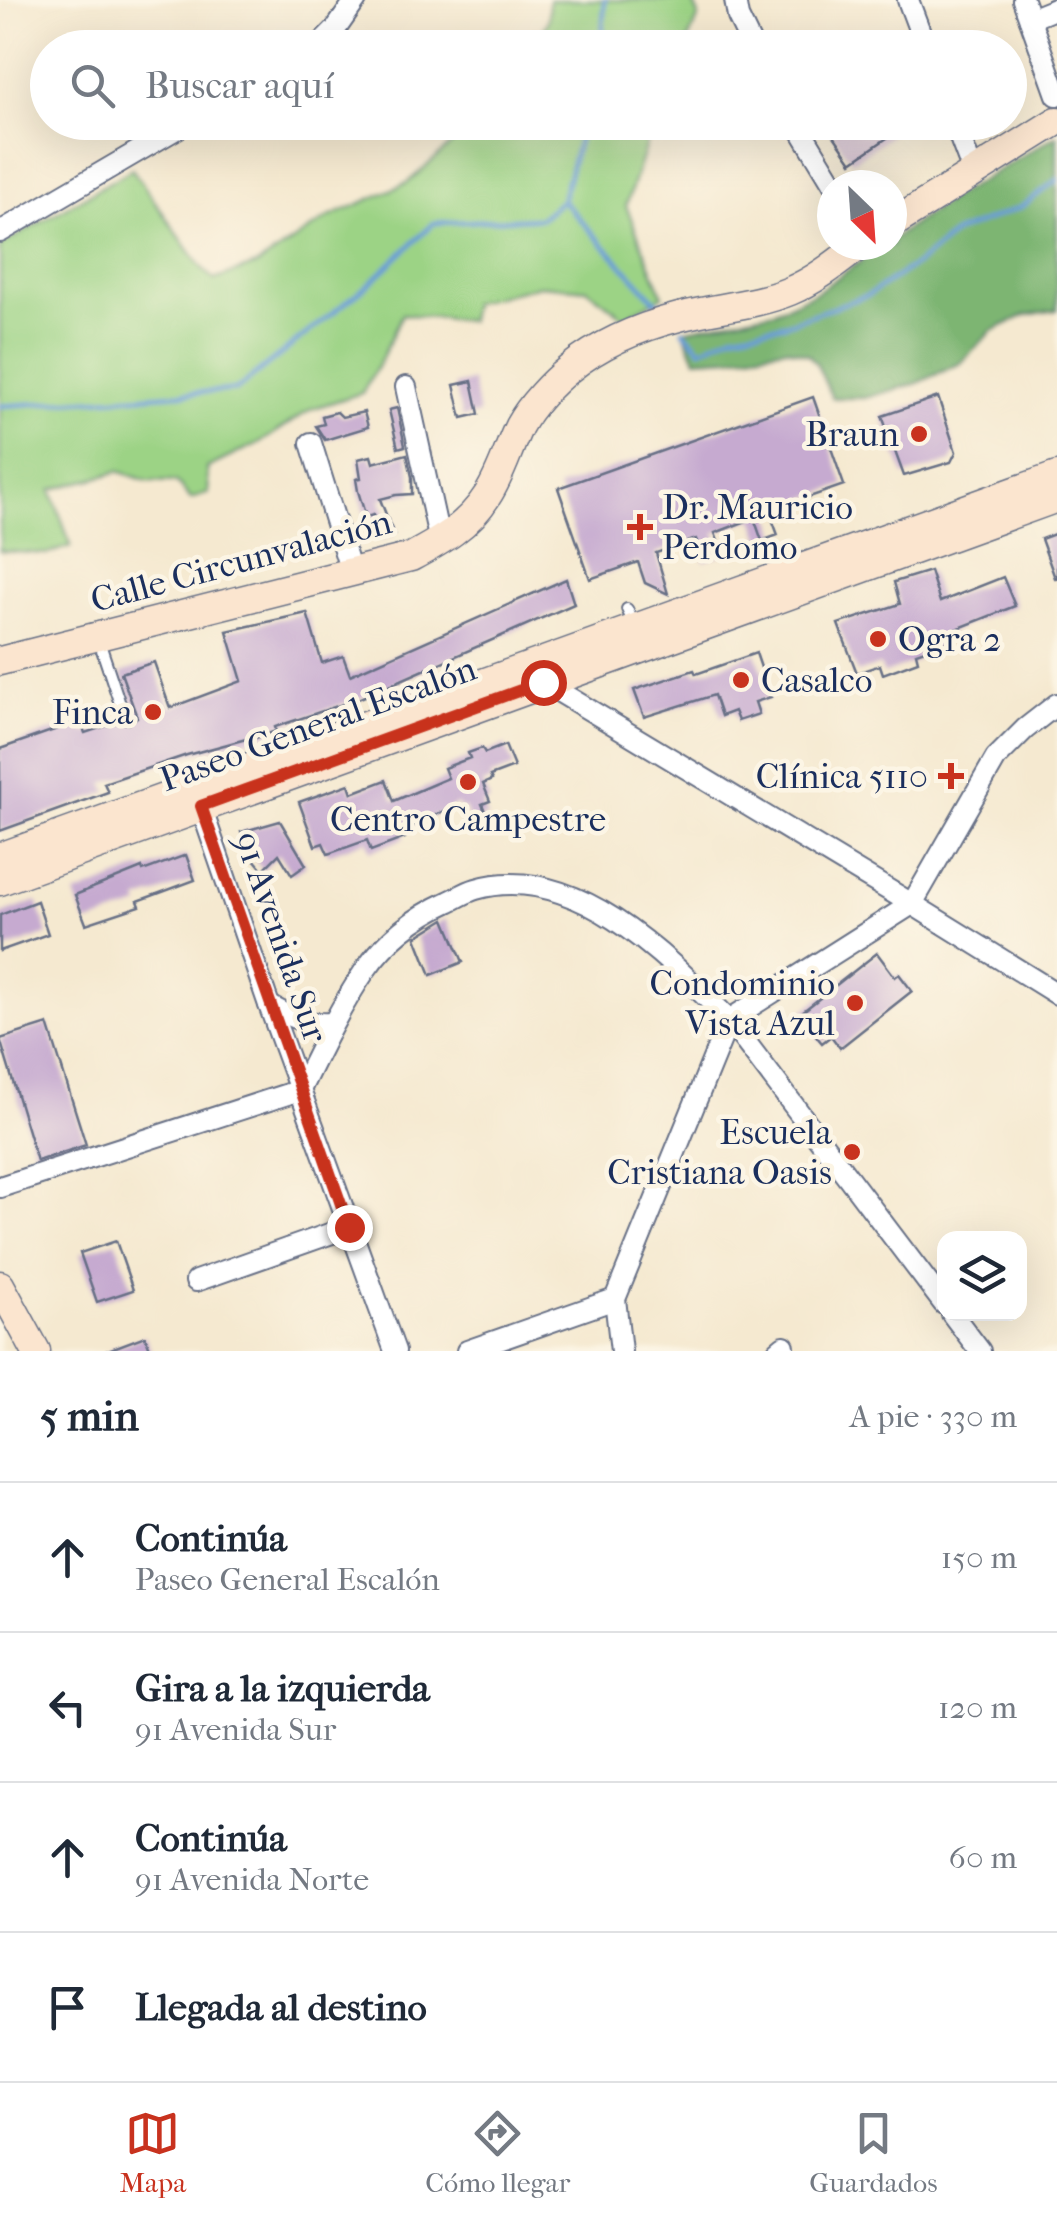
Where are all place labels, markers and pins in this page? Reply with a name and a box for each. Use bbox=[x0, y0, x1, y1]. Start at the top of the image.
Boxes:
place label: Braun bbox=[805, 414, 899, 455]
marker: Braun bbox=[908, 423, 930, 445]
place label: Dr. Mauricio Perdomo bbox=[662, 487, 853, 568]
marker: Dr. Mauricio Perdomo bbox=[627, 514, 653, 540]
place label: Ogra 2 bbox=[898, 619, 1001, 660]
marker: Ogra 2 bbox=[867, 628, 889, 650]
place label: Casalco bbox=[761, 660, 873, 701]
marker: Casalco bbox=[730, 669, 752, 691]
place label: Finca bbox=[52, 692, 134, 733]
marker: Finca bbox=[142, 701, 164, 723]
place label: Clínica 5110 bbox=[756, 756, 928, 797]
marker: Clínica 5110 bbox=[938, 763, 964, 789]
marker: Centro Campestre bbox=[457, 771, 479, 793]
place label: Centro Campestre bbox=[330, 799, 606, 840]
place label: Condominio Vista Azul bbox=[650, 963, 835, 1044]
marker: Condominio Vista Azul bbox=[844, 992, 866, 1014]
place label: Escuela Cristiana Oasis bbox=[607, 1112, 833, 1193]
marker: Escuela Cristiana Oasis bbox=[841, 1141, 863, 1163]

